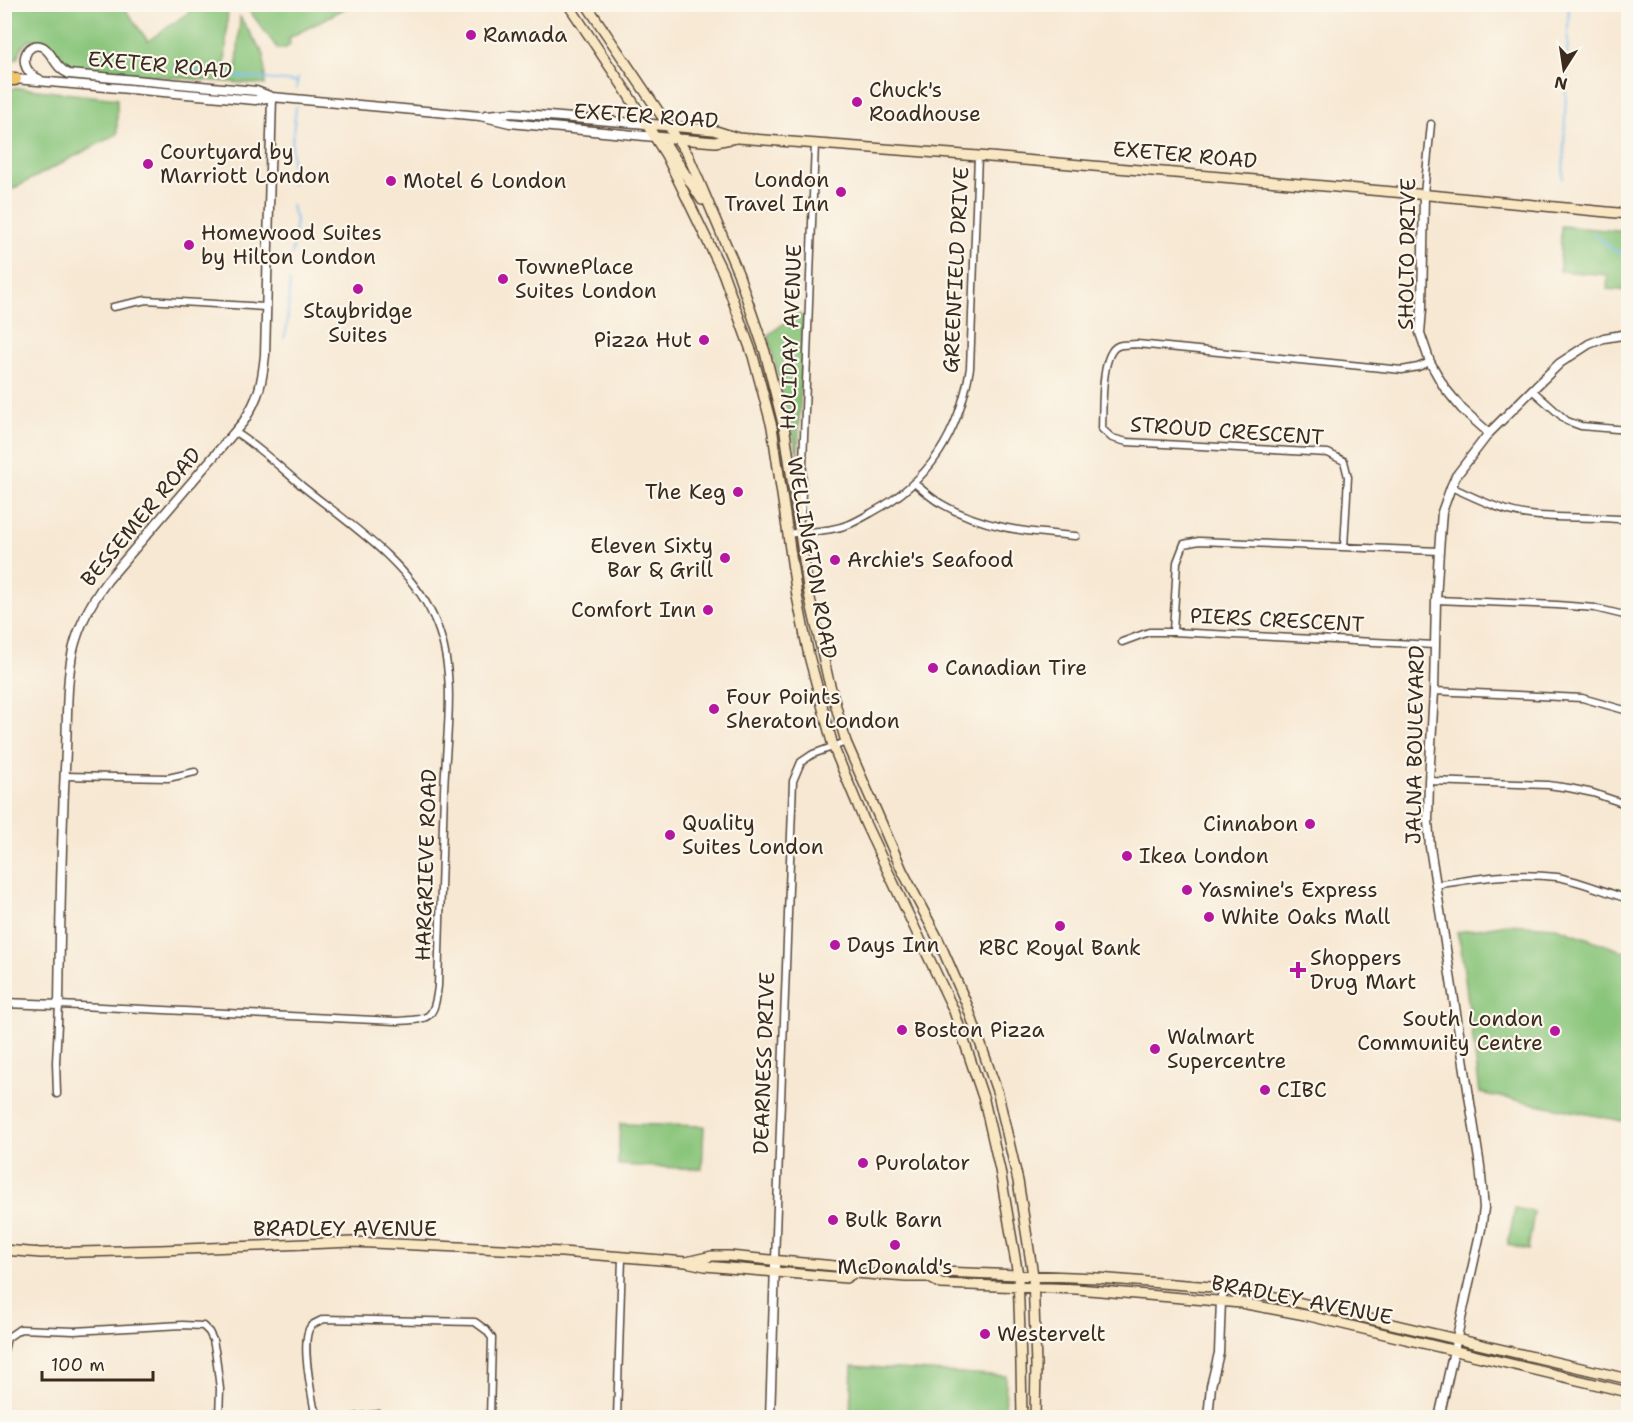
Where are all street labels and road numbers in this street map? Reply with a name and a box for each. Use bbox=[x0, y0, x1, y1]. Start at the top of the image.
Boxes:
street label: EXETER ROAD bbox=[87, 45, 233, 85]
street label: EXETER ROAD bbox=[573, 97, 719, 135]
street label: EXETER ROAD bbox=[1112, 135, 1258, 175]
street label: GREENFIELD DRIVE bbox=[937, 166, 975, 374]
street label: SHOLTO DRIVE bbox=[1392, 178, 1422, 330]
street label: HOLIDAY AVENUE bbox=[774, 244, 808, 430]
street label: STROUD CRESCENT bbox=[1129, 410, 1325, 452]
street label: BESSEMER ROAD bbox=[74, 441, 208, 593]
street label: WELLINGTON ROAD bbox=[780, 455, 844, 661]
street label: PIERS CRESCENT bbox=[1189, 601, 1365, 639]
street label: JALNA BOULEVARD bbox=[1399, 645, 1431, 845]
street label: HARGRIEVE ROAD bbox=[409, 768, 443, 962]
street label: DEARNESS DRIVE bbox=[747, 971, 781, 1155]
street label: BRADLEY AVENUE bbox=[253, 1215, 437, 1243]
street label: BRADLEY AVENUE bbox=[1209, 1269, 1395, 1331]

